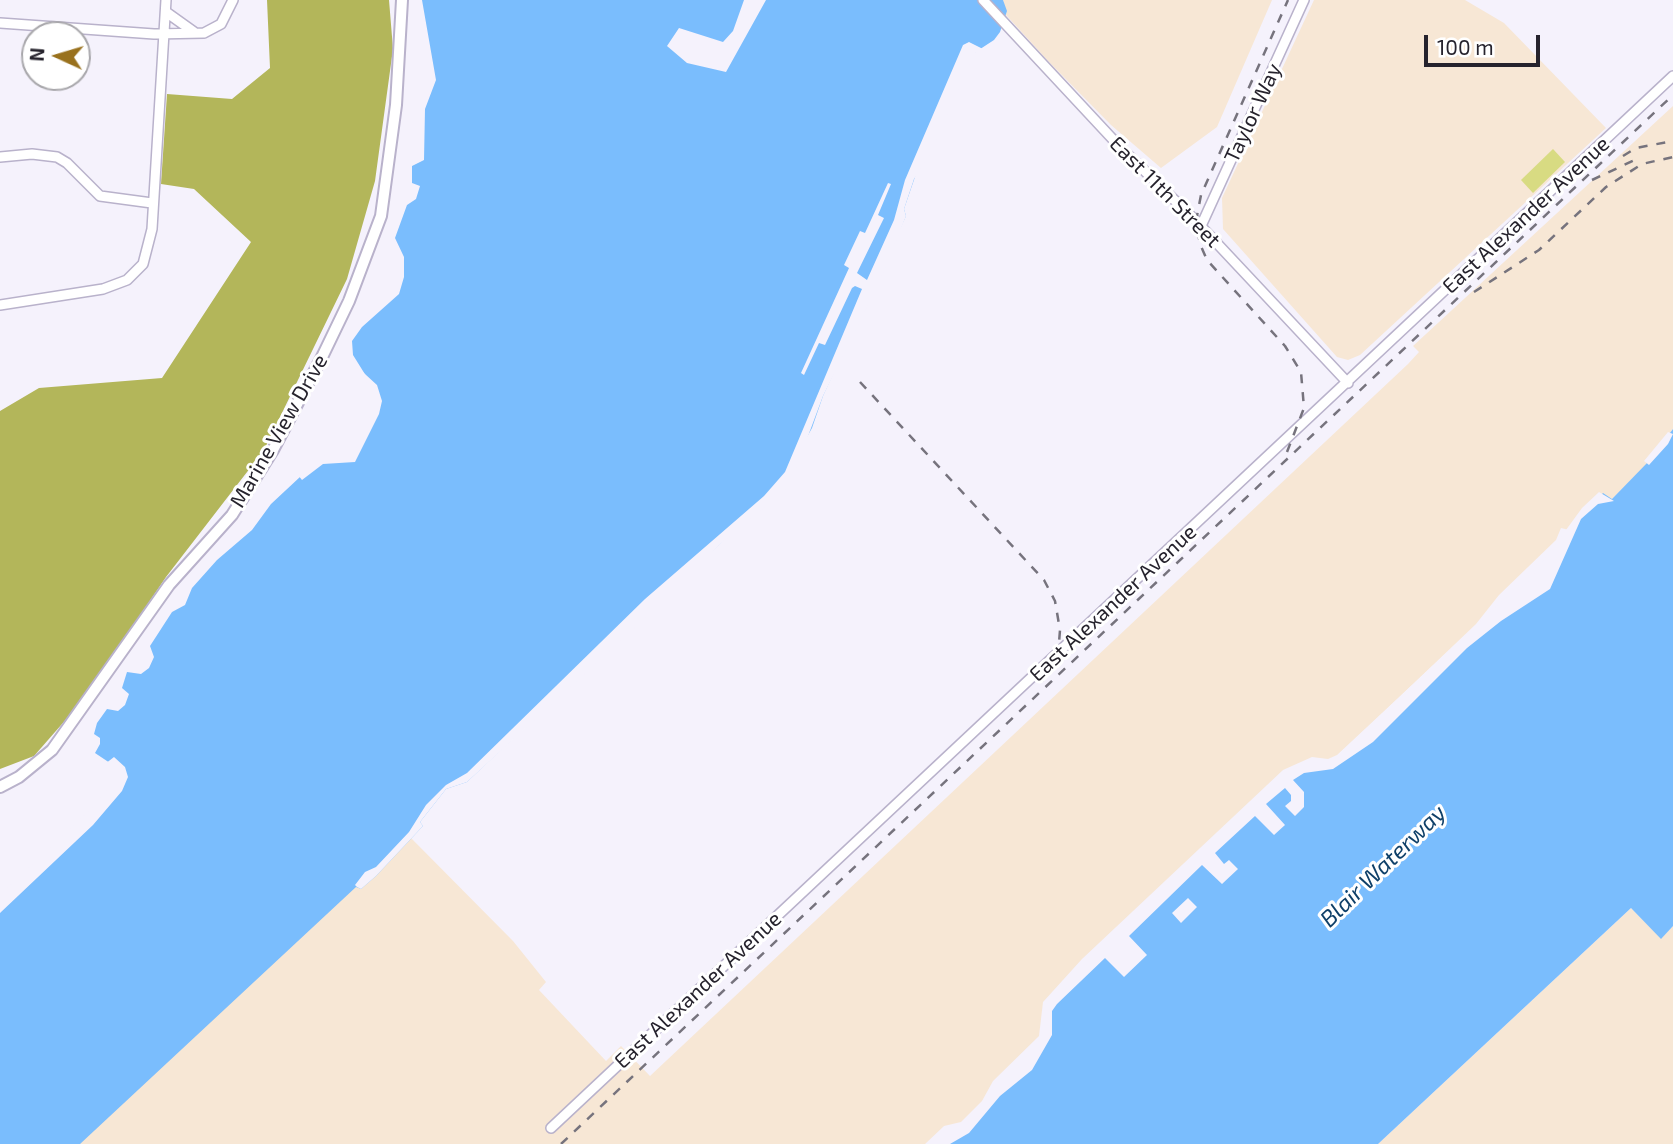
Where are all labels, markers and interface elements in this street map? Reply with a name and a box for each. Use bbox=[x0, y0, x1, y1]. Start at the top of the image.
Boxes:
north arrow bbox=[21, 21, 91, 91]
scale bar bbox=[1428, 21, 1544, 65]
text: 100 m bbox=[1437, 34, 1494, 59]
text: N bbox=[25, 47, 48, 62]
street label: Taylor Way bbox=[1219, 59, 1287, 167]
street label: East 11th Street bbox=[1104, 131, 1226, 253]
street label: East Alexander Avenue bbox=[1437, 131, 1615, 299]
street label: Marine View Drive bbox=[225, 350, 333, 512]
street label: East Alexander Avenue bbox=[1024, 519, 1202, 687]
water label: Blair Waterway bbox=[1314, 799, 1452, 933]
street label: East Alexander Avenue bbox=[609, 906, 787, 1074]

